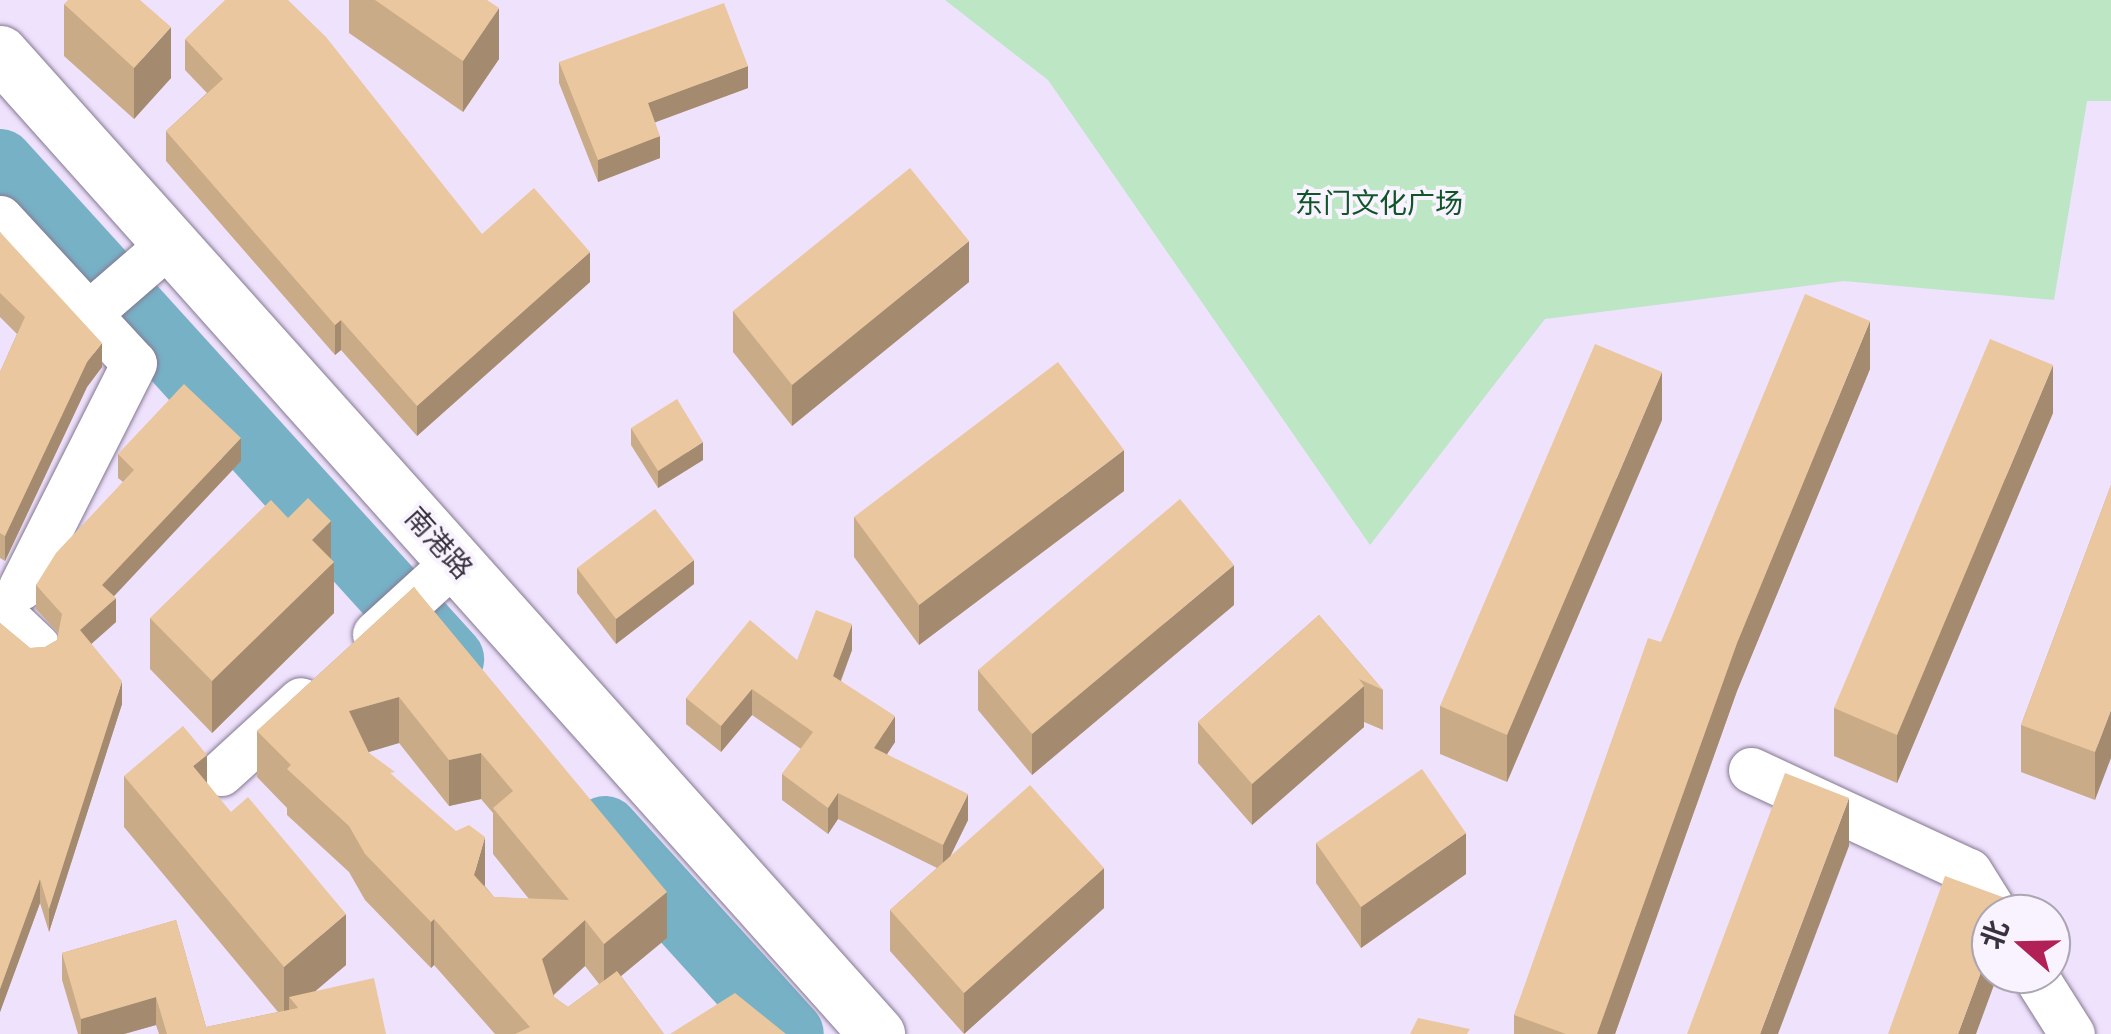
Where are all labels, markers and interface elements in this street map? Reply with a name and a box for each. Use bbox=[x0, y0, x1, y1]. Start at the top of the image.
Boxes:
park label: 东门文化广场 bbox=[1295, 186, 1463, 220]
street label: 南港路 bbox=[398, 501, 480, 585]
north arrow bbox=[1971, 894, 2071, 994]
text: 北 bbox=[1975, 916, 2014, 953]

